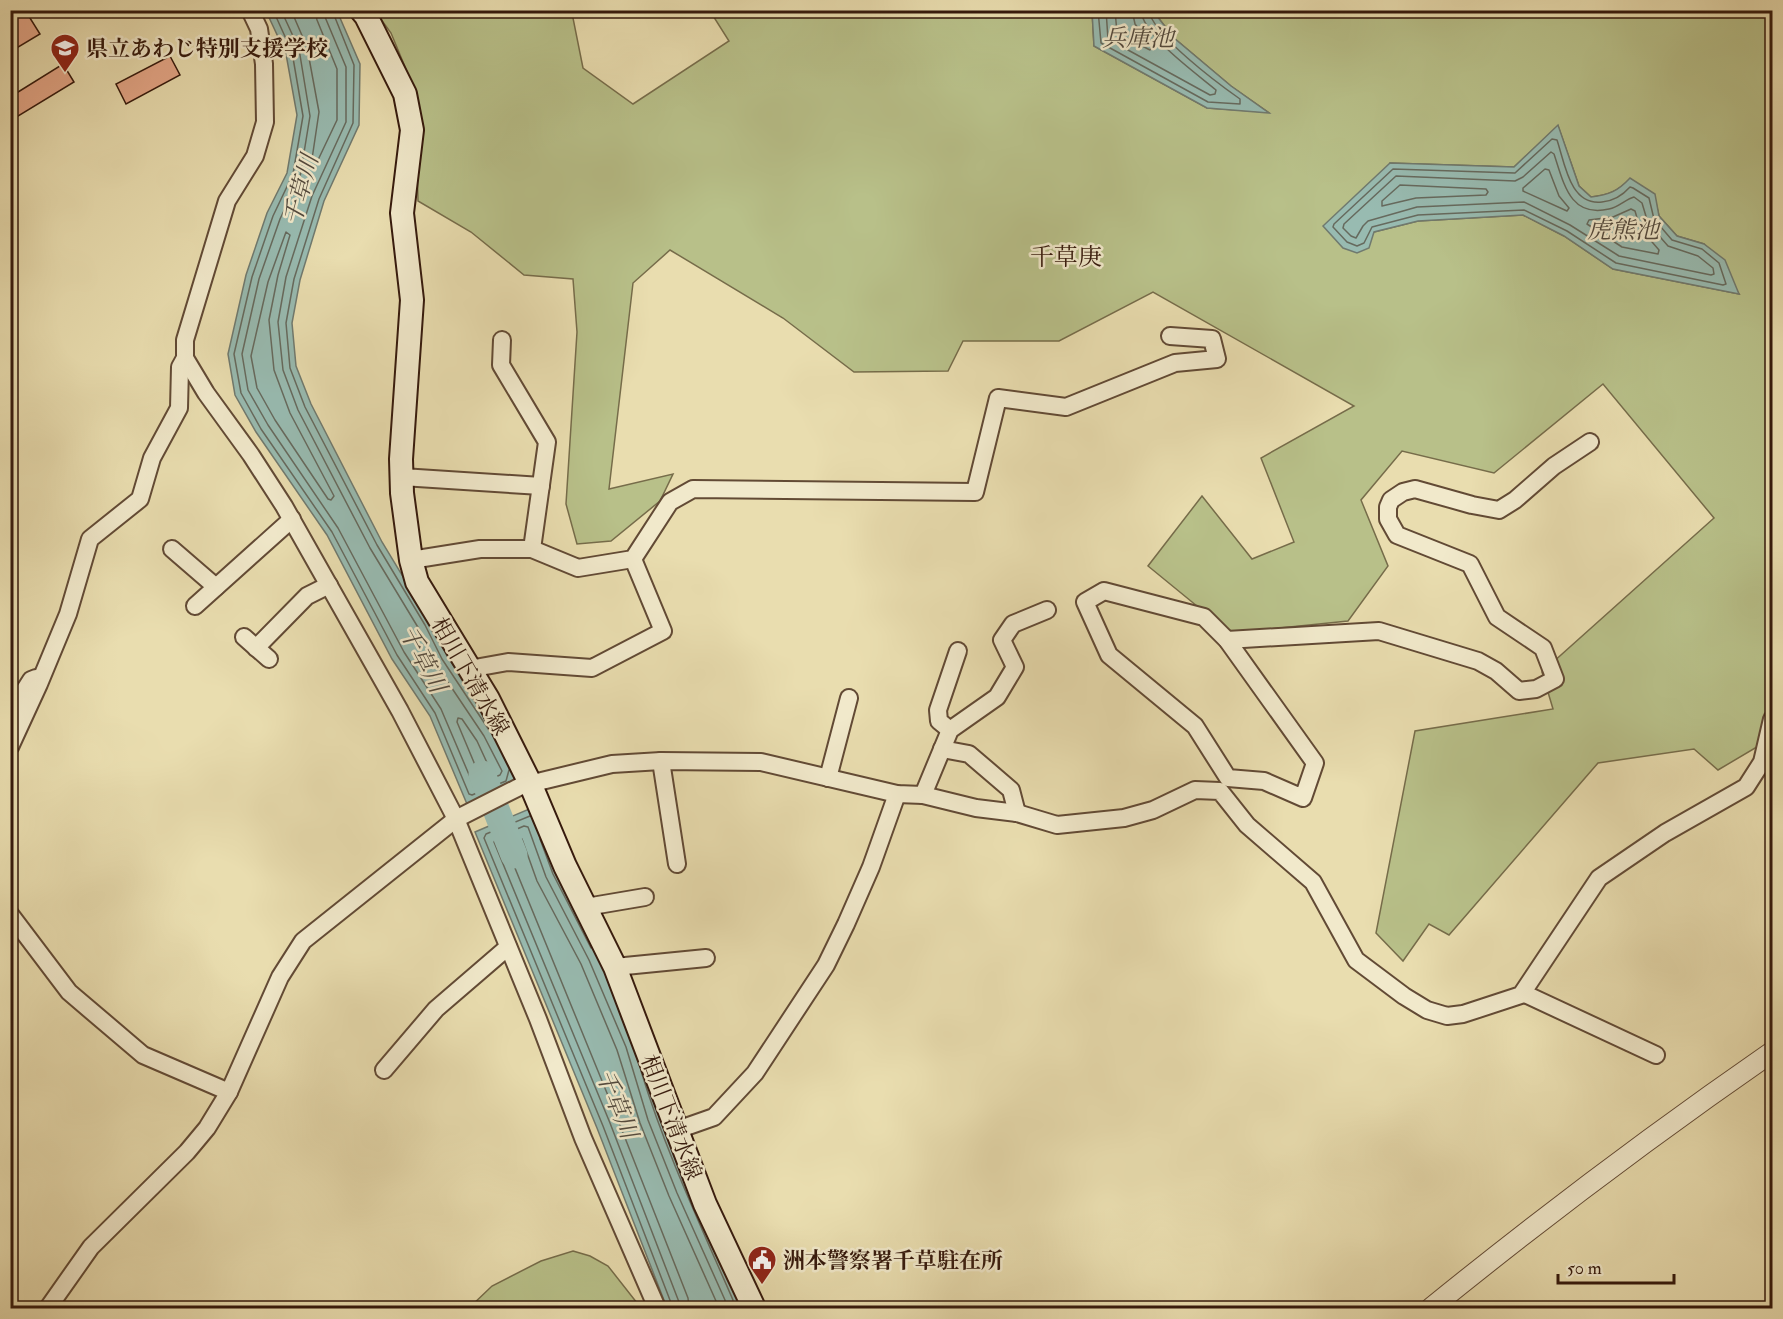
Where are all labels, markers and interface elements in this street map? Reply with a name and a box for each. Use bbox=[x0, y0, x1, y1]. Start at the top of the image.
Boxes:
water label: 兵庫池 bbox=[1102, 23, 1177, 54]
school or university icon: 県立あわじ特別支援学校 bbox=[49, 32, 81, 74]
place label: 県立あわじ特別支援学校 bbox=[86, 35, 328, 63]
water label: 千草川 bbox=[277, 148, 327, 229]
water label: 虎熊池 bbox=[1587, 215, 1662, 246]
district label: 千草庚 bbox=[1030, 242, 1102, 273]
street label: 相川下清水線 bbox=[425, 612, 515, 741]
water label: 千草川 bbox=[392, 620, 455, 701]
street label: 相川下清水線 bbox=[634, 1051, 708, 1184]
water label: 千草川 bbox=[589, 1065, 646, 1146]
public building icon: 洲本警察署千草駐在所 bbox=[746, 1244, 778, 1286]
place label: 洲本警察署千草駐在所 bbox=[783, 1247, 1003, 1275]
scale bar bbox=[1558, 1247, 1674, 1285]
text: 50 m bbox=[1567, 1257, 1602, 1280]

